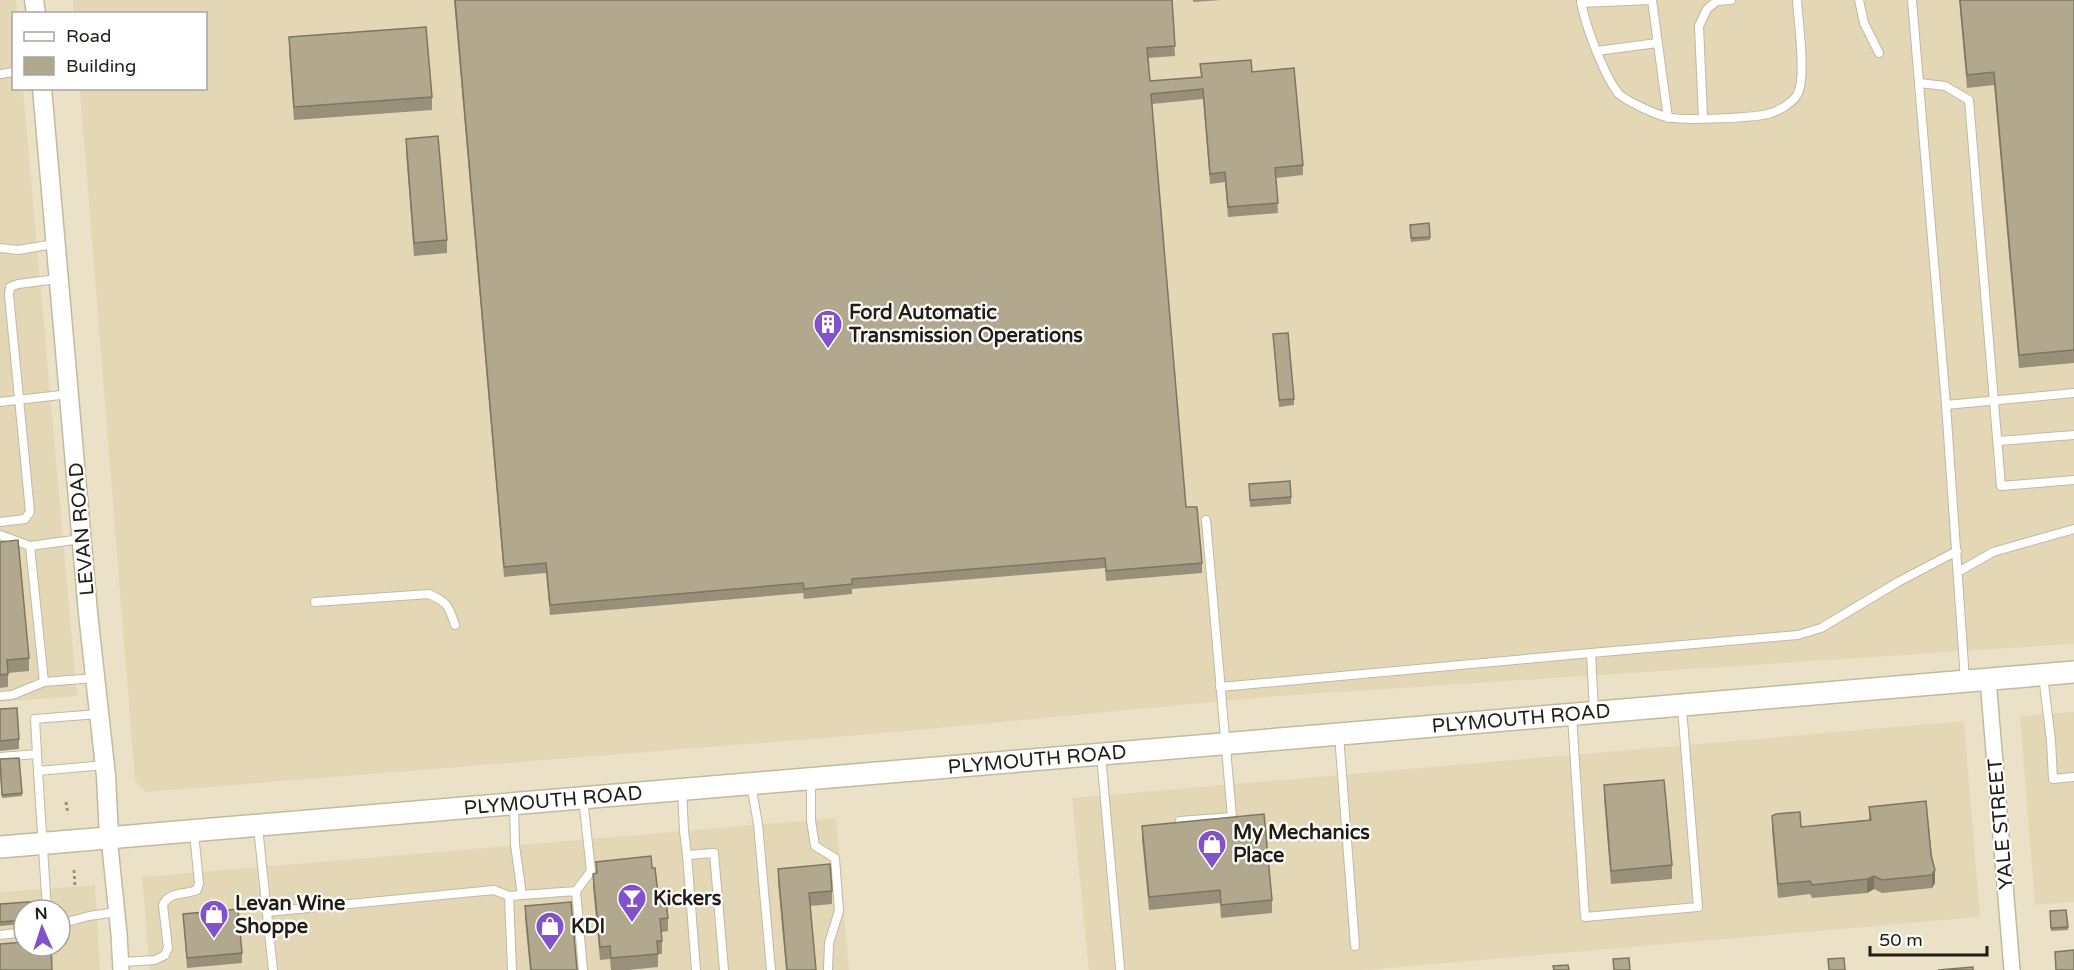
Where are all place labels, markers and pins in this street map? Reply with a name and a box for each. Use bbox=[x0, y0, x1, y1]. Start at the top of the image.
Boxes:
place label: Ford Automatic Transmission Operations bbox=[848, 301, 1083, 348]
building icon: Ford Automatic Transmission Operations bbox=[812, 308, 844, 350]
place label: My Mechanics Place bbox=[1233, 821, 1370, 868]
shop icon: My Mechanics Place bbox=[1196, 828, 1228, 870]
bar icon: Kickers bbox=[616, 882, 648, 924]
place label: Kickers bbox=[653, 887, 722, 911]
place label: Levan Wine Shoppe bbox=[235, 892, 345, 939]
shop icon: Levan Wine Shoppe bbox=[198, 898, 230, 940]
shop icon: KDI bbox=[534, 910, 566, 952]
place label: KDI bbox=[571, 915, 605, 939]

